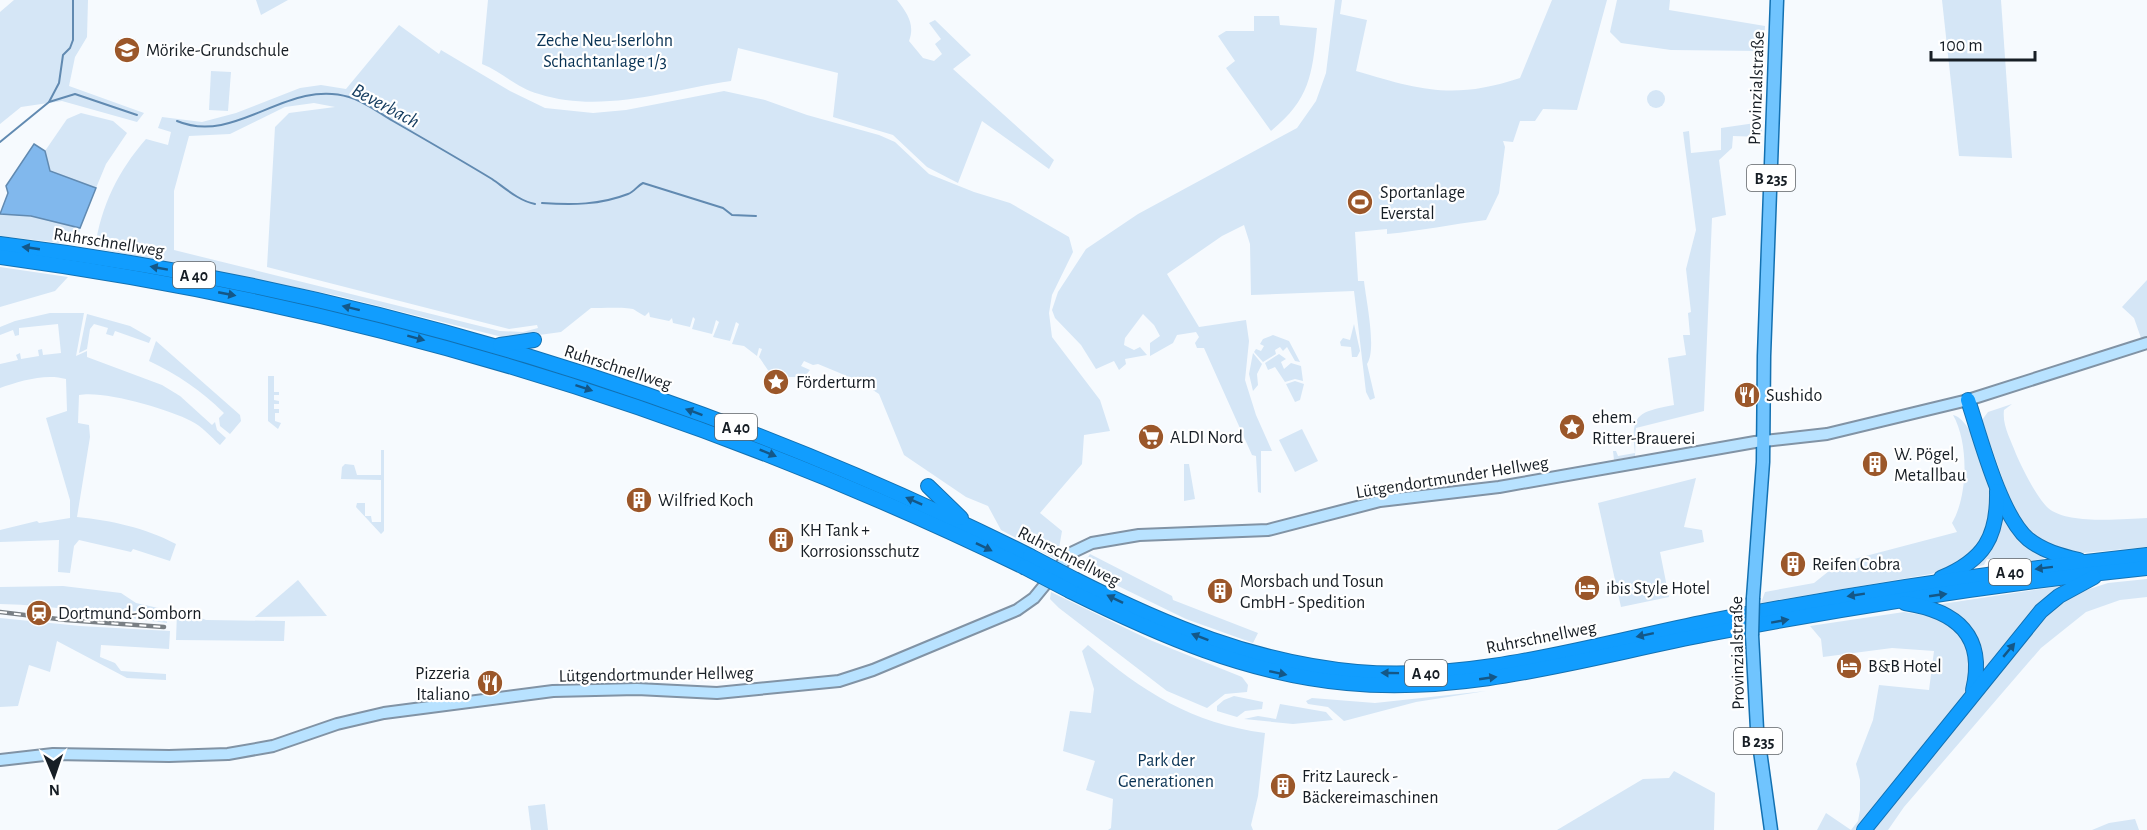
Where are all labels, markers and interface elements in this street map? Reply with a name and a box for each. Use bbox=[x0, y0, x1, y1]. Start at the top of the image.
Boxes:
scale bar bbox=[1931, 24, 2034, 62]
street label: Provinzialstraße bbox=[1746, 31, 1768, 145]
park label: Zeche Neu-Iserlohn Schachtanlage 1/3 bbox=[537, 32, 673, 71]
school or university icon: Mörike-Grundschule bbox=[112, 35, 142, 65]
text: 100 m bbox=[1940, 37, 1983, 55]
place label: Mörike-Grundschule bbox=[146, 42, 289, 60]
water label: Beverbach bbox=[348, 80, 423, 132]
road number: B 235 bbox=[1747, 165, 1795, 191]
place label: Sportanlage Everstal bbox=[1380, 184, 1465, 223]
sports icon: Sportanlage Everstal bbox=[1345, 187, 1375, 217]
street label: Ruhrschnellweg bbox=[52, 225, 166, 261]
one-way arrow bbox=[21, 244, 40, 253]
road number: A 40 bbox=[173, 262, 215, 288]
one-way arrow bbox=[149, 263, 168, 272]
one-way arrow bbox=[217, 290, 236, 299]
one-way arrow bbox=[342, 303, 360, 313]
one-way arrow bbox=[407, 334, 426, 344]
street label: Ruhrschnellweg bbox=[562, 342, 674, 394]
place icon: Förderturm bbox=[761, 367, 791, 397]
place label: Förderturm bbox=[796, 374, 876, 392]
restaurant icon: Sushido bbox=[1732, 380, 1762, 410]
one-way arrow bbox=[575, 383, 593, 393]
place label: Sushido bbox=[1766, 387, 1822, 405]
one-way arrow bbox=[685, 406, 703, 416]
place label: ehem. Ritter-Brauerei bbox=[1592, 409, 1695, 448]
place icon: ehem. Ritter-Brauerei bbox=[1557, 412, 1587, 442]
road number: A 40 bbox=[715, 414, 757, 440]
supermarket icon: ALDI Nord bbox=[1136, 422, 1166, 452]
place label: ALDI Nord bbox=[1170, 429, 1243, 447]
place label: W. Pögel, Metallbau bbox=[1894, 446, 1966, 485]
one-way arrow bbox=[759, 449, 777, 459]
building icon: W. Pögel, Metallbau bbox=[1860, 449, 1890, 479]
street label: Lütgendortmunder Hellweg bbox=[1354, 454, 1550, 502]
building icon: Wilfried Koch bbox=[624, 485, 654, 515]
place label: Wilfried Koch bbox=[658, 492, 754, 510]
one-way arrow bbox=[905, 496, 922, 505]
place label: KH Tank + Korrosionsschutz bbox=[800, 522, 919, 561]
street label: Ruhrschnellweg bbox=[1015, 523, 1123, 590]
building icon: KH Tank + Korrosionsschutz bbox=[766, 525, 796, 555]
one-way arrow bbox=[975, 543, 992, 552]
building icon: Reifen Cobra bbox=[1778, 549, 1808, 579]
place label: Reifen Cobra bbox=[1812, 556, 1901, 574]
road number: A 40 bbox=[1989, 559, 2031, 585]
one-way arrow bbox=[2035, 563, 2054, 572]
place label: Morsbach und Tosun GmbH - Spedition bbox=[1240, 573, 1384, 612]
hotel icon: ibis Style Hotel bbox=[1572, 573, 1602, 603]
building icon: Morsbach und Tosun GmbH - Spedition bbox=[1205, 576, 1235, 606]
place label: ibis Style Hotel bbox=[1606, 580, 1710, 598]
one-way arrow bbox=[1928, 590, 1947, 599]
one-way arrow bbox=[1846, 591, 1865, 600]
one-way arrow bbox=[1106, 595, 1123, 604]
street label: Provinzialstraße bbox=[1728, 596, 1748, 710]
station icon: Dortmund-Somborn bbox=[24, 598, 54, 628]
place label: Dortmund-Somborn bbox=[58, 605, 202, 623]
one-way arrow bbox=[1771, 616, 1790, 625]
street label: Ruhrschnellweg bbox=[1485, 618, 1598, 657]
one-way arrow bbox=[1191, 631, 1209, 641]
one-way arrow bbox=[1635, 631, 1654, 640]
one-way arrow bbox=[2002, 643, 2015, 658]
hotel icon: B&B Hotel bbox=[1834, 651, 1864, 681]
place label: B&B Hotel bbox=[1868, 658, 1942, 676]
road number: A 40 bbox=[1405, 660, 1447, 686]
street label: Lütgendortmunder Hellweg bbox=[558, 664, 754, 686]
place label: Pizzeria Italiano bbox=[415, 665, 470, 704]
restaurant icon: Pizzeria Italiano bbox=[475, 668, 505, 698]
one-way arrow bbox=[1268, 669, 1287, 678]
one-way arrow bbox=[1381, 669, 1400, 678]
one-way arrow bbox=[1479, 674, 1498, 683]
road number: B 235 bbox=[1734, 728, 1782, 754]
north arrow bbox=[24, 746, 84, 806]
park label: Park der Generationen bbox=[1118, 752, 1214, 791]
place label: Fritz Laureck - Bäckereimaschinen bbox=[1302, 768, 1438, 807]
building icon: Fritz Laureck - Bäckereimaschinen bbox=[1268, 771, 1298, 801]
text: N bbox=[49, 782, 60, 798]

